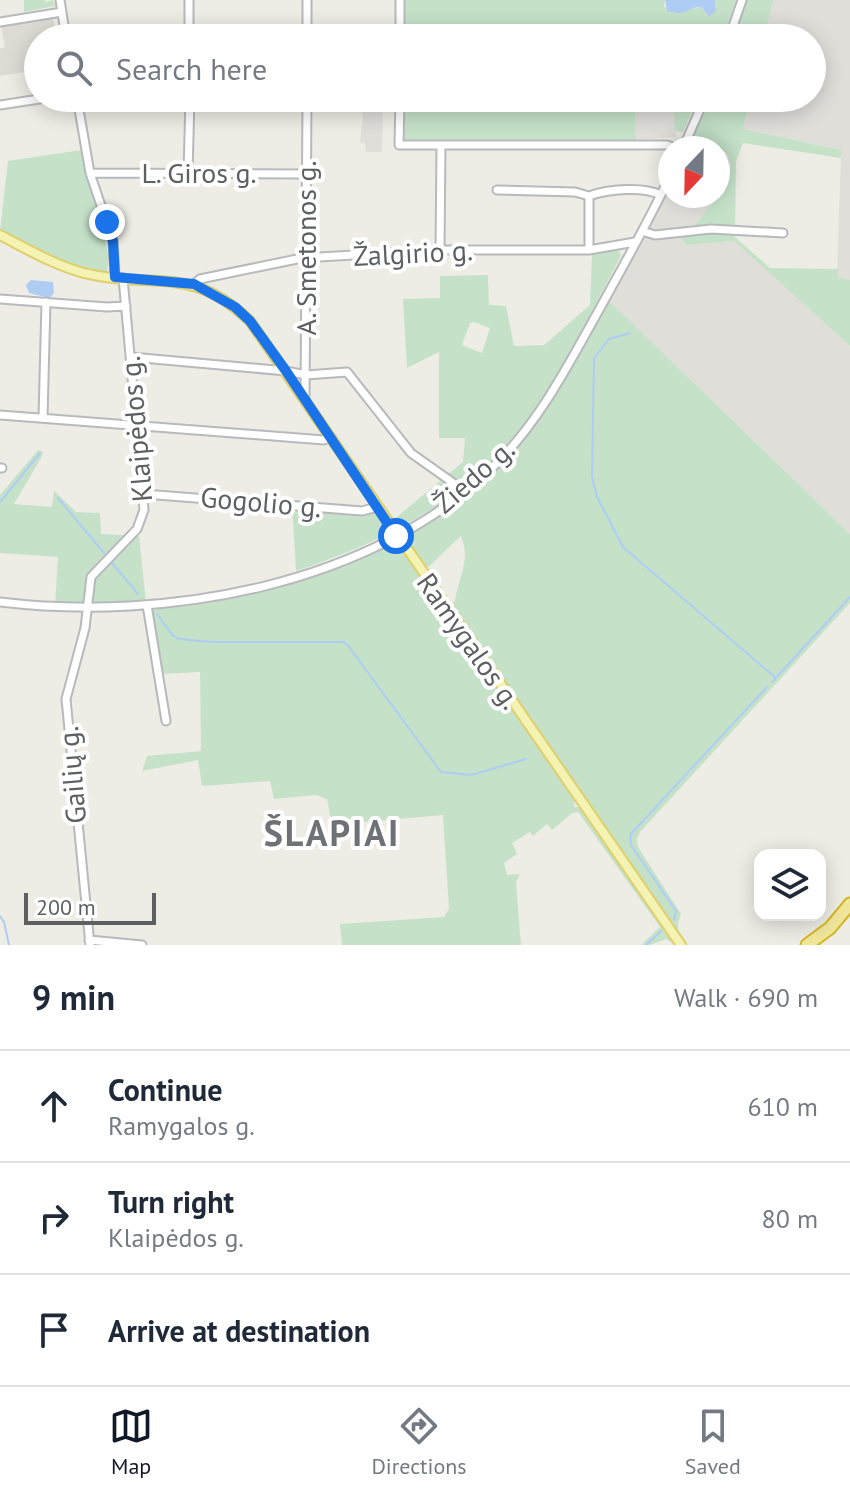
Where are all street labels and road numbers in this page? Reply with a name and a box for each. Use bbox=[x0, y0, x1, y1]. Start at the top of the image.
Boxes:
street label: L. Giros g. bbox=[141, 154, 257, 191]
street label: A. Smetonos g. bbox=[287, 160, 324, 336]
street label: Žalgirio g. bbox=[352, 231, 474, 274]
street label: Klaipėdos g. bbox=[111, 355, 160, 504]
street label: Žiedo g. bbox=[425, 430, 522, 521]
street label: Gogolio g. bbox=[199, 478, 323, 525]
street label: Ramygalos g. bbox=[409, 565, 530, 716]
street label: Gailių g. bbox=[49, 725, 94, 825]

